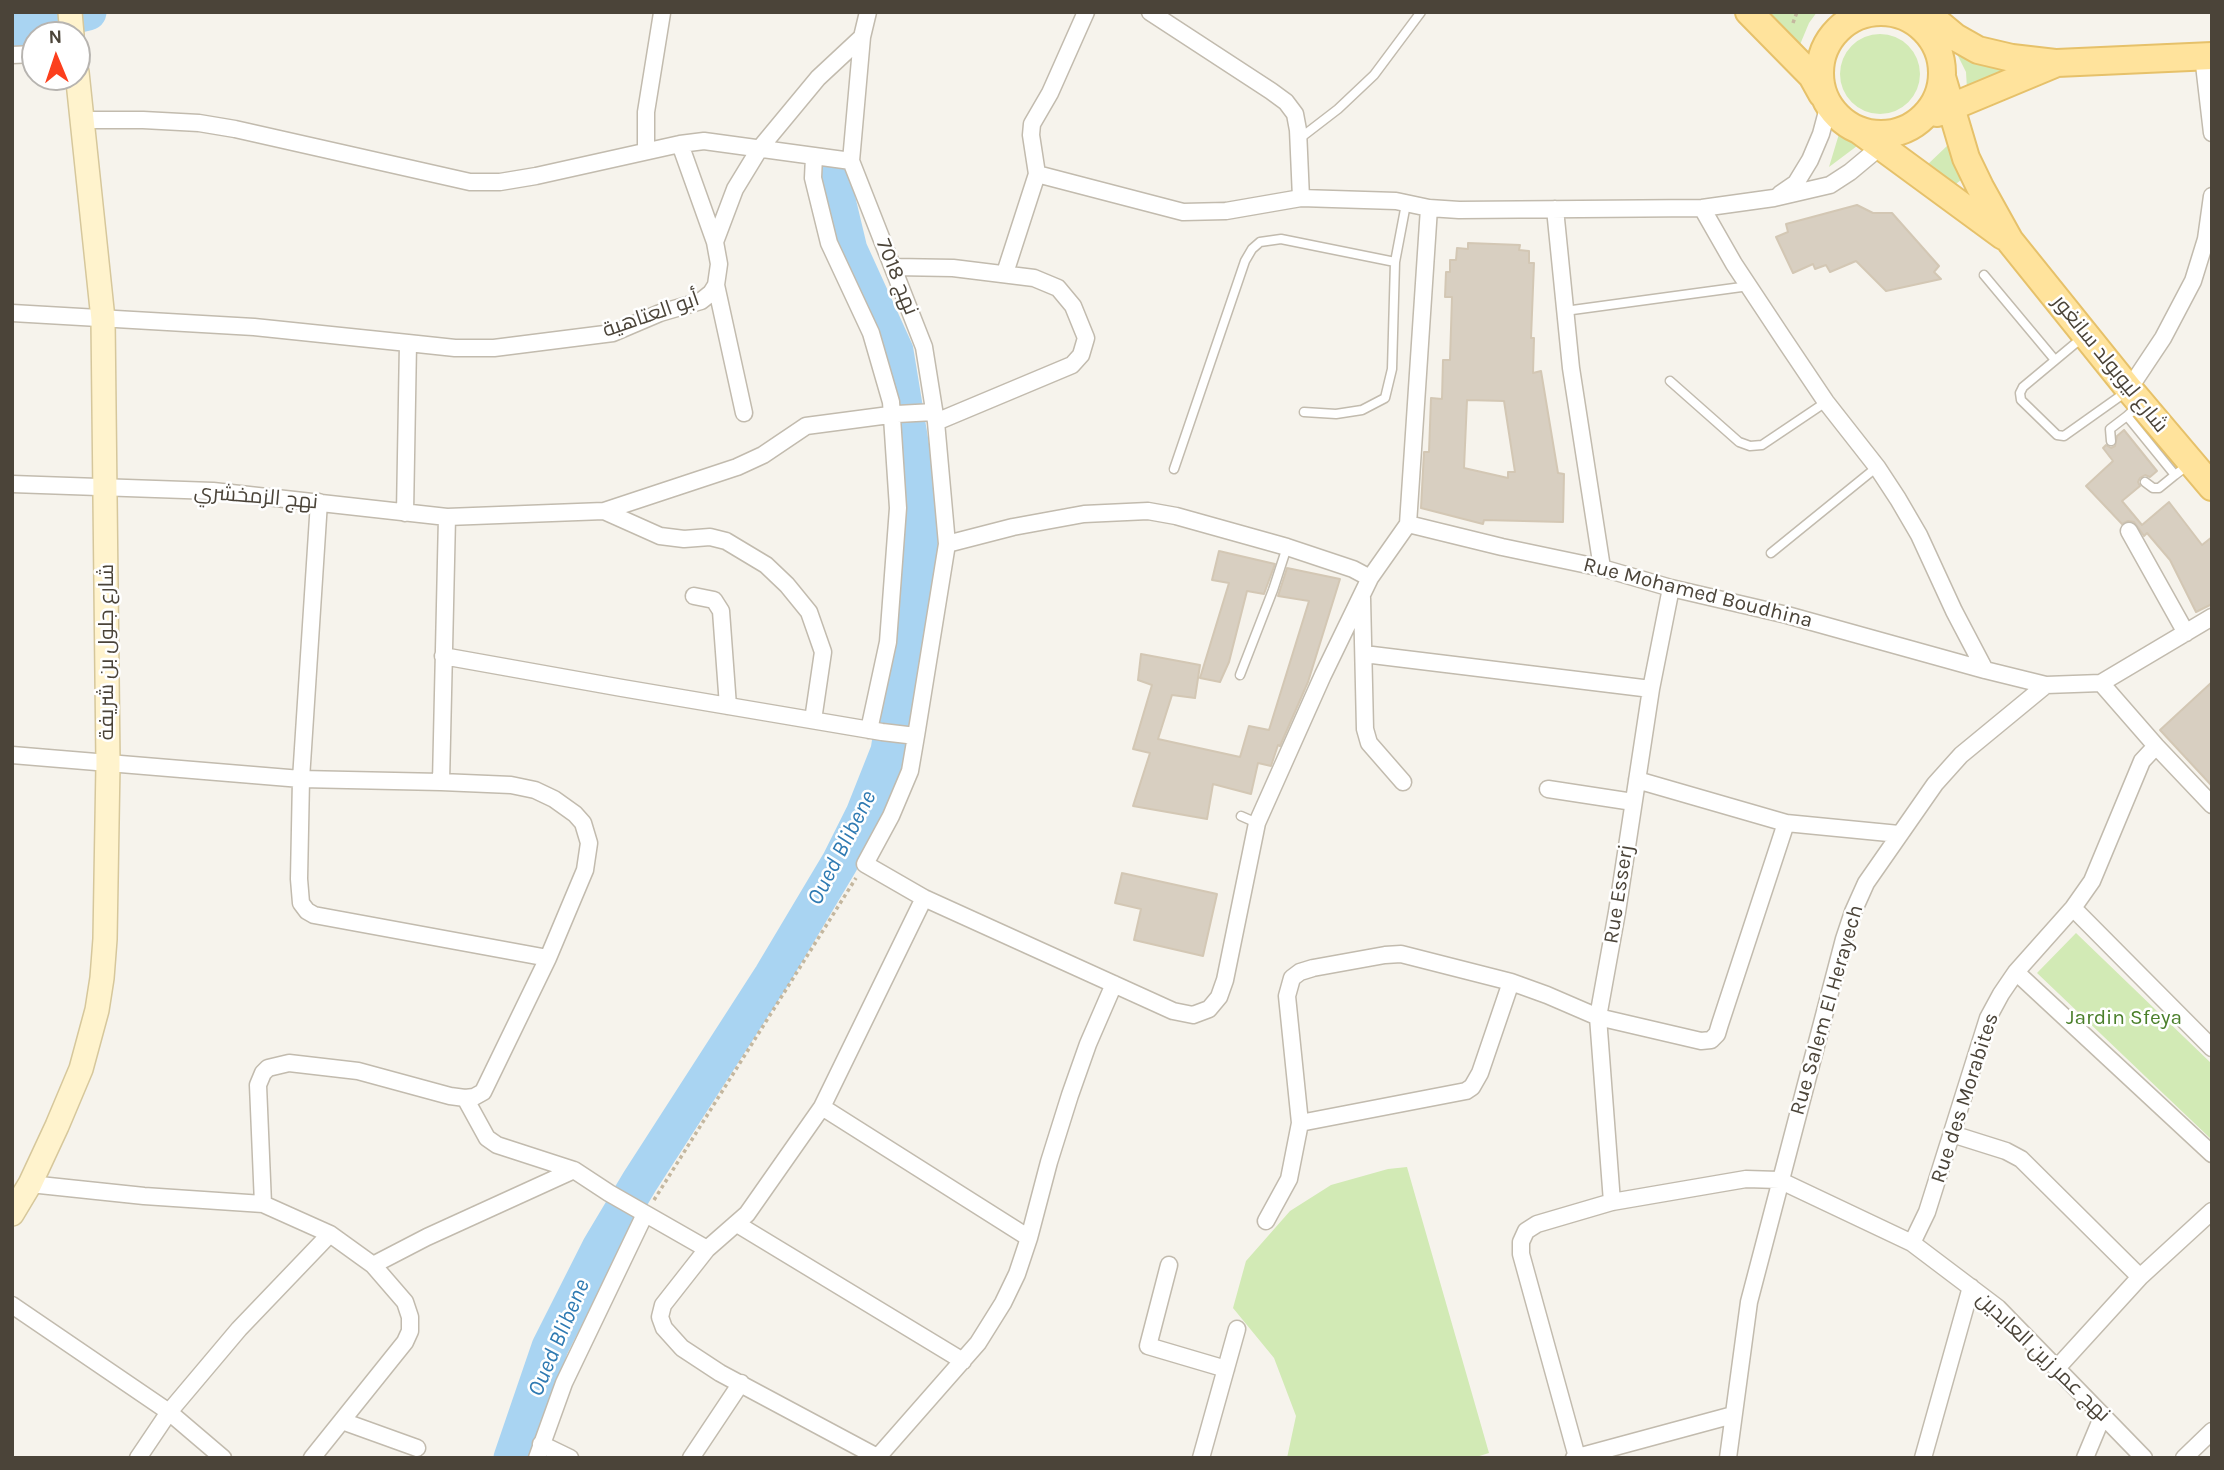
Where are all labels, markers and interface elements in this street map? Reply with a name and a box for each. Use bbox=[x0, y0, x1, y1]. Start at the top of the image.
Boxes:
north arrow bbox=[21, 21, 91, 91]
text: N bbox=[48, 26, 63, 48]
street label: نهج 7018 bbox=[870, 235, 924, 319]
street label: أبو العتاهية bbox=[599, 287, 703, 343]
street label: شارع ليوبولد سانغور bbox=[2047, 290, 2173, 438]
street label: نهج الزمخشري bbox=[193, 479, 319, 515]
street label: Rue Mohamed Boudhina bbox=[1581, 552, 1815, 634]
street label: شارع جلول بن شريفة bbox=[94, 564, 120, 740]
water label: Oued Blibene bbox=[801, 786, 883, 910]
street label: Rue Esserj bbox=[1599, 843, 1639, 945]
street label: Rue Salem El Herayech bbox=[1785, 902, 1869, 1118]
park label: Jardin Sfeya bbox=[2066, 1005, 2182, 1031]
street label: Rue des Morabites bbox=[1926, 1010, 2004, 1186]
water label: Oued Blibene bbox=[522, 1275, 596, 1401]
street label: نهج عمر زين العابدين bbox=[1971, 1287, 2115, 1427]

